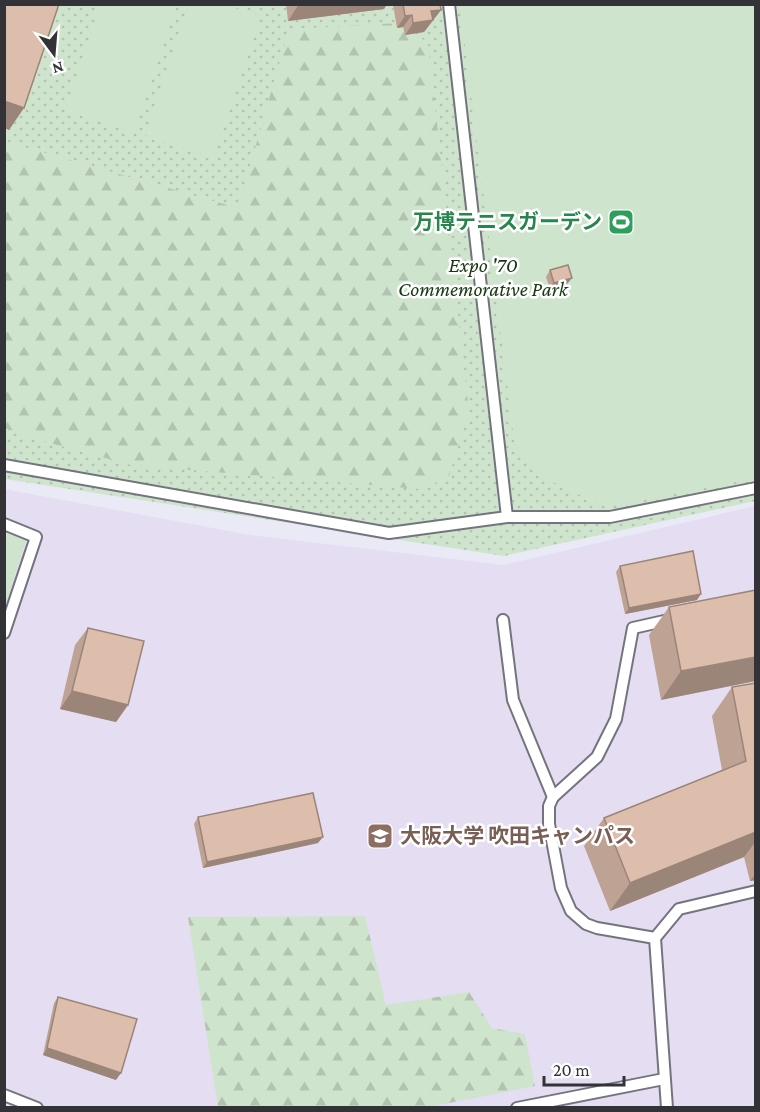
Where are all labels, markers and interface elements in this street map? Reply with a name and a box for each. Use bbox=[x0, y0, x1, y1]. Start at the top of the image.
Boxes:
north arrow bbox=[24, 24, 84, 84]
text: N bbox=[50, 58, 66, 78]
sports icon: 万博テニスガーデン bbox=[606, 207, 636, 237]
place label: 万博テニスガーデン bbox=[413, 210, 602, 234]
park label: Expo '70 Commemorative Park bbox=[398, 253, 569, 301]
school or university icon: 大阪大学 吹田キャンパス bbox=[365, 821, 395, 851]
place label: 大阪大学 吹田キャンパス bbox=[400, 824, 635, 848]
scale bar bbox=[544, 1049, 624, 1087]
text: 20 m bbox=[553, 1060, 590, 1080]

